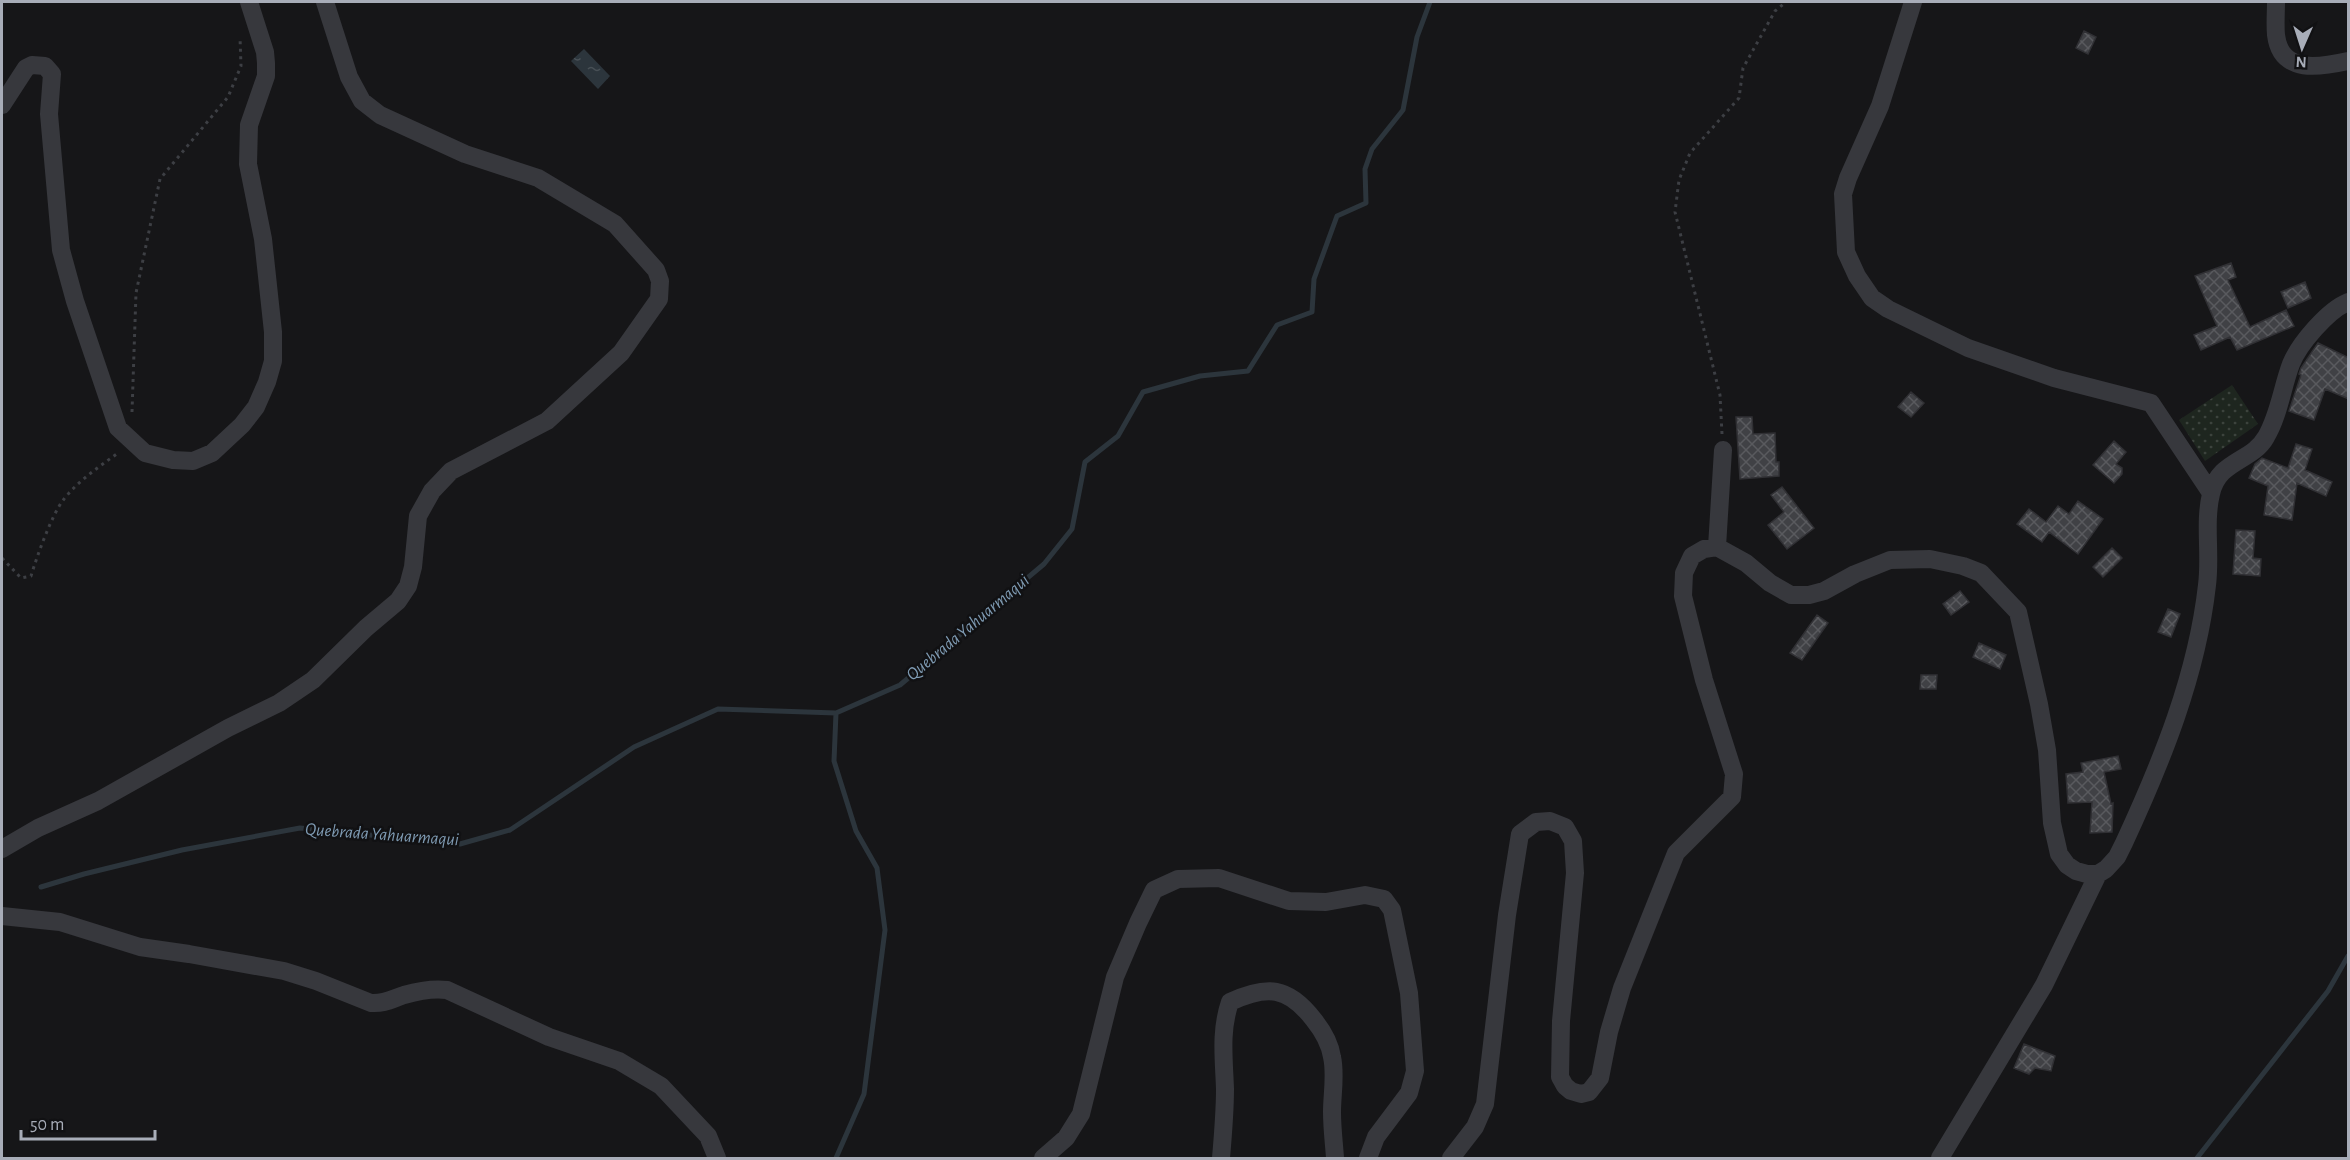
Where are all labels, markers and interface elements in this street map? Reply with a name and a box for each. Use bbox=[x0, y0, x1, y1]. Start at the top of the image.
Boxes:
north arrow bbox=[2272, 18, 2332, 78]
text: N bbox=[2295, 54, 2307, 70]
water label: Quebrada Yahuarmaqui bbox=[903, 572, 1033, 684]
water label: Quebrada Yahuarmaqui bbox=[305, 821, 460, 849]
scale bar bbox=[21, 1103, 154, 1141]
text: 50 m bbox=[30, 1116, 64, 1134]

